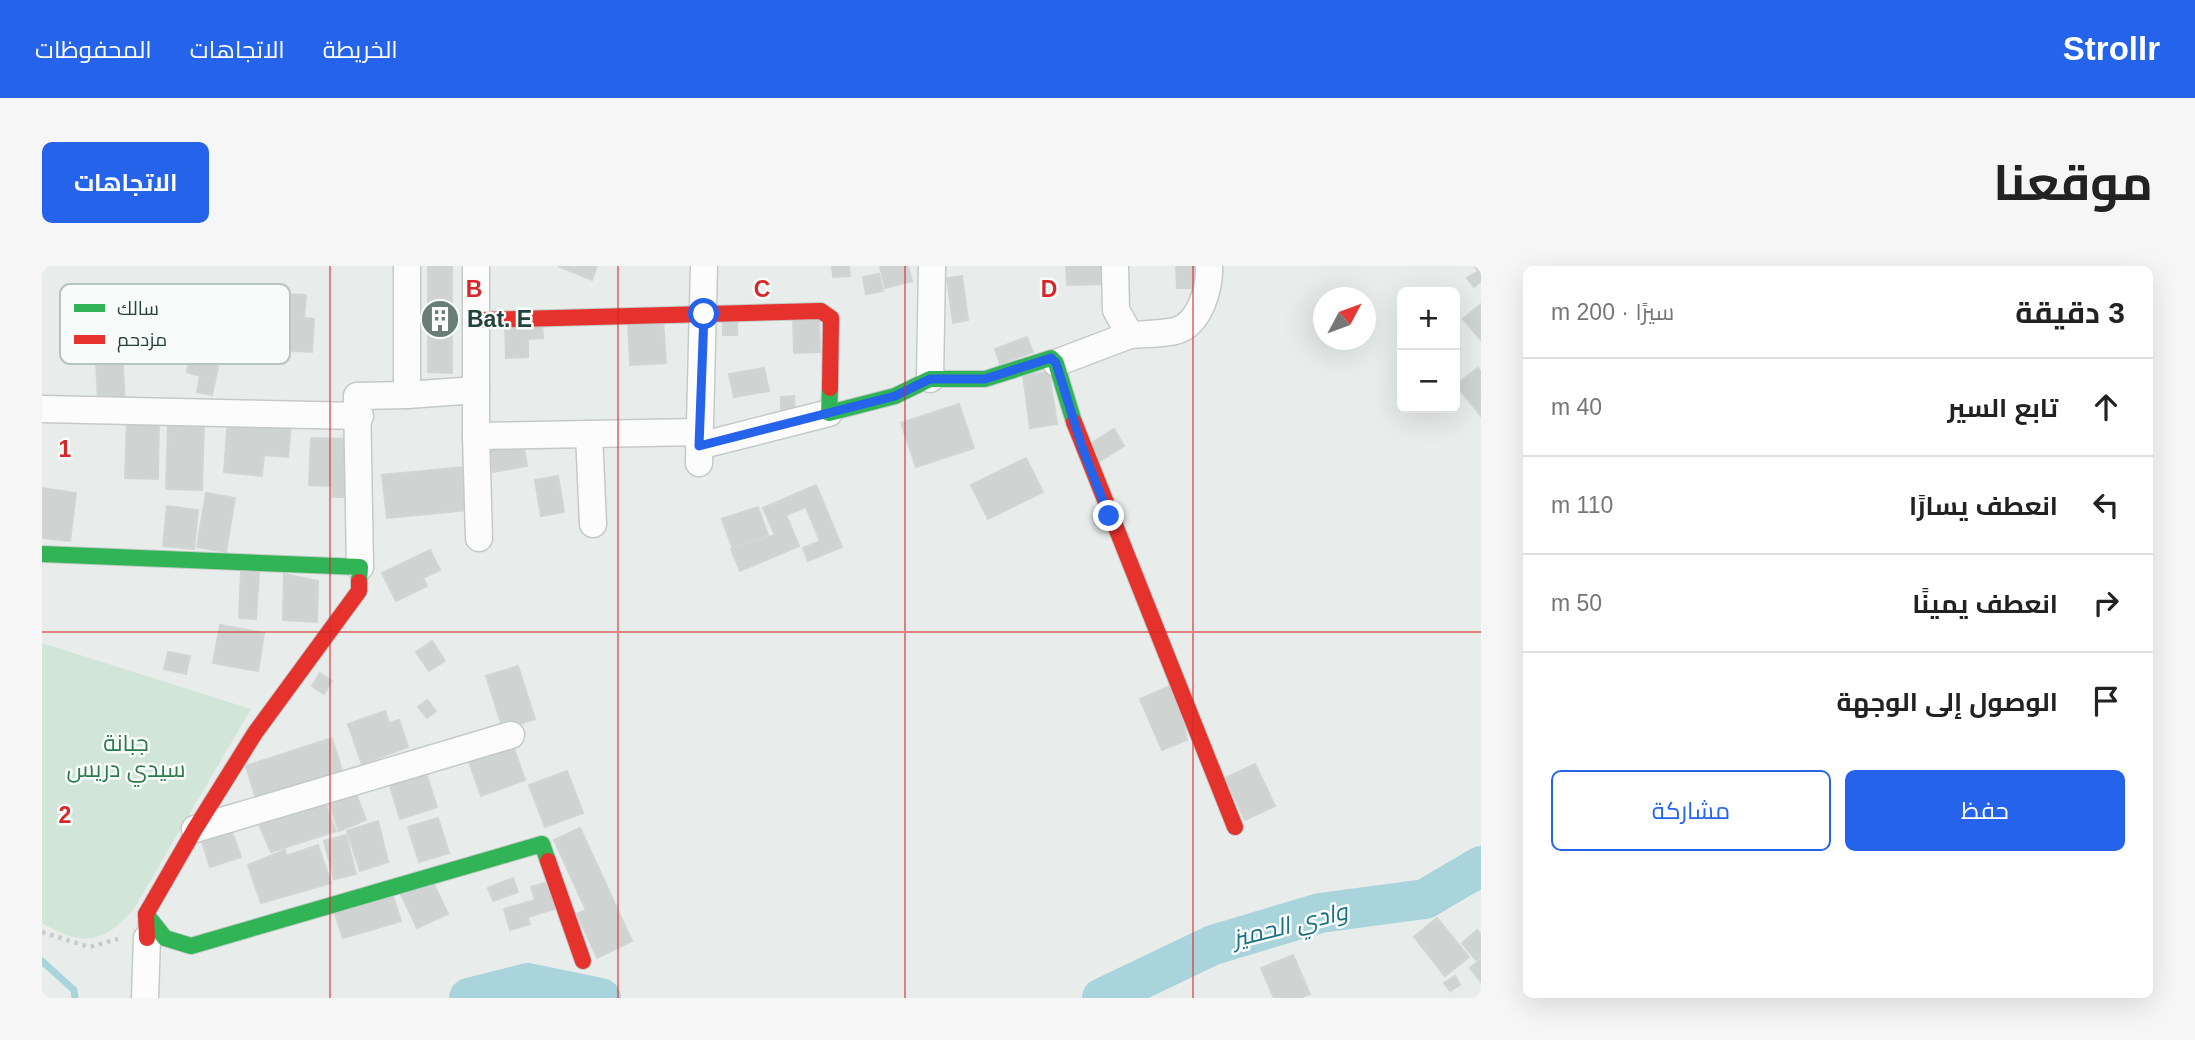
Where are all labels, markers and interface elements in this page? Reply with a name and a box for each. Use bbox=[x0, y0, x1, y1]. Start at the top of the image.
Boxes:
text: Strollr bbox=[2063, 30, 2160, 67]
text: المحفوظات bbox=[35, 36, 152, 63]
text: الاتجاهات bbox=[190, 36, 285, 63]
text: الخريطة bbox=[323, 36, 398, 63]
button: الاتجاهات bbox=[42, 142, 209, 223]
text: موقعنا bbox=[1993, 156, 2153, 210]
text: B bbox=[466, 276, 482, 302]
text: C bbox=[754, 276, 770, 302]
text: D bbox=[1041, 276, 1057, 302]
legend bbox=[60, 284, 290, 364]
north arrow bbox=[1313, 287, 1376, 350]
map controls bbox=[1397, 287, 1460, 413]
button: + bbox=[1397, 287, 1460, 350]
text: 3 دقيقة bbox=[2015, 296, 2125, 329]
text: سالك bbox=[117, 298, 159, 319]
building icon: Bat. E bbox=[419, 298, 461, 340]
route start bbox=[688, 298, 719, 329]
text: سيرًا · 200 m bbox=[1551, 299, 1674, 325]
place label: Bat. E bbox=[467, 306, 532, 332]
text: مزدحم bbox=[117, 329, 167, 353]
button: − bbox=[1397, 350, 1460, 413]
icon: ahead bbox=[2087, 388, 2125, 426]
text: تابع السير bbox=[1947, 393, 2058, 423]
text: 40 m bbox=[1551, 394, 1602, 420]
text: 1 bbox=[59, 436, 72, 462]
icon: left bbox=[2087, 486, 2125, 524]
text: انعطف يسارًا bbox=[1909, 491, 2058, 521]
text: 110 m bbox=[1551, 492, 1613, 518]
route end bbox=[1093, 500, 1124, 531]
icon: right bbox=[2087, 584, 2125, 622]
text: انعطف يمينًا bbox=[1912, 589, 2058, 619]
text: 50 m bbox=[1551, 590, 1602, 616]
icon: arrive bbox=[2087, 682, 2125, 720]
text: الوصول إلى الوجهة bbox=[1836, 687, 2058, 717]
park label: جبانة سيدي دريس bbox=[67, 730, 185, 787]
button: مشاركة bbox=[1551, 770, 1831, 851]
button: حفظ bbox=[1845, 770, 2125, 851]
text: 2 bbox=[59, 802, 71, 828]
water label: وادي الحميز bbox=[1227, 897, 1353, 958]

